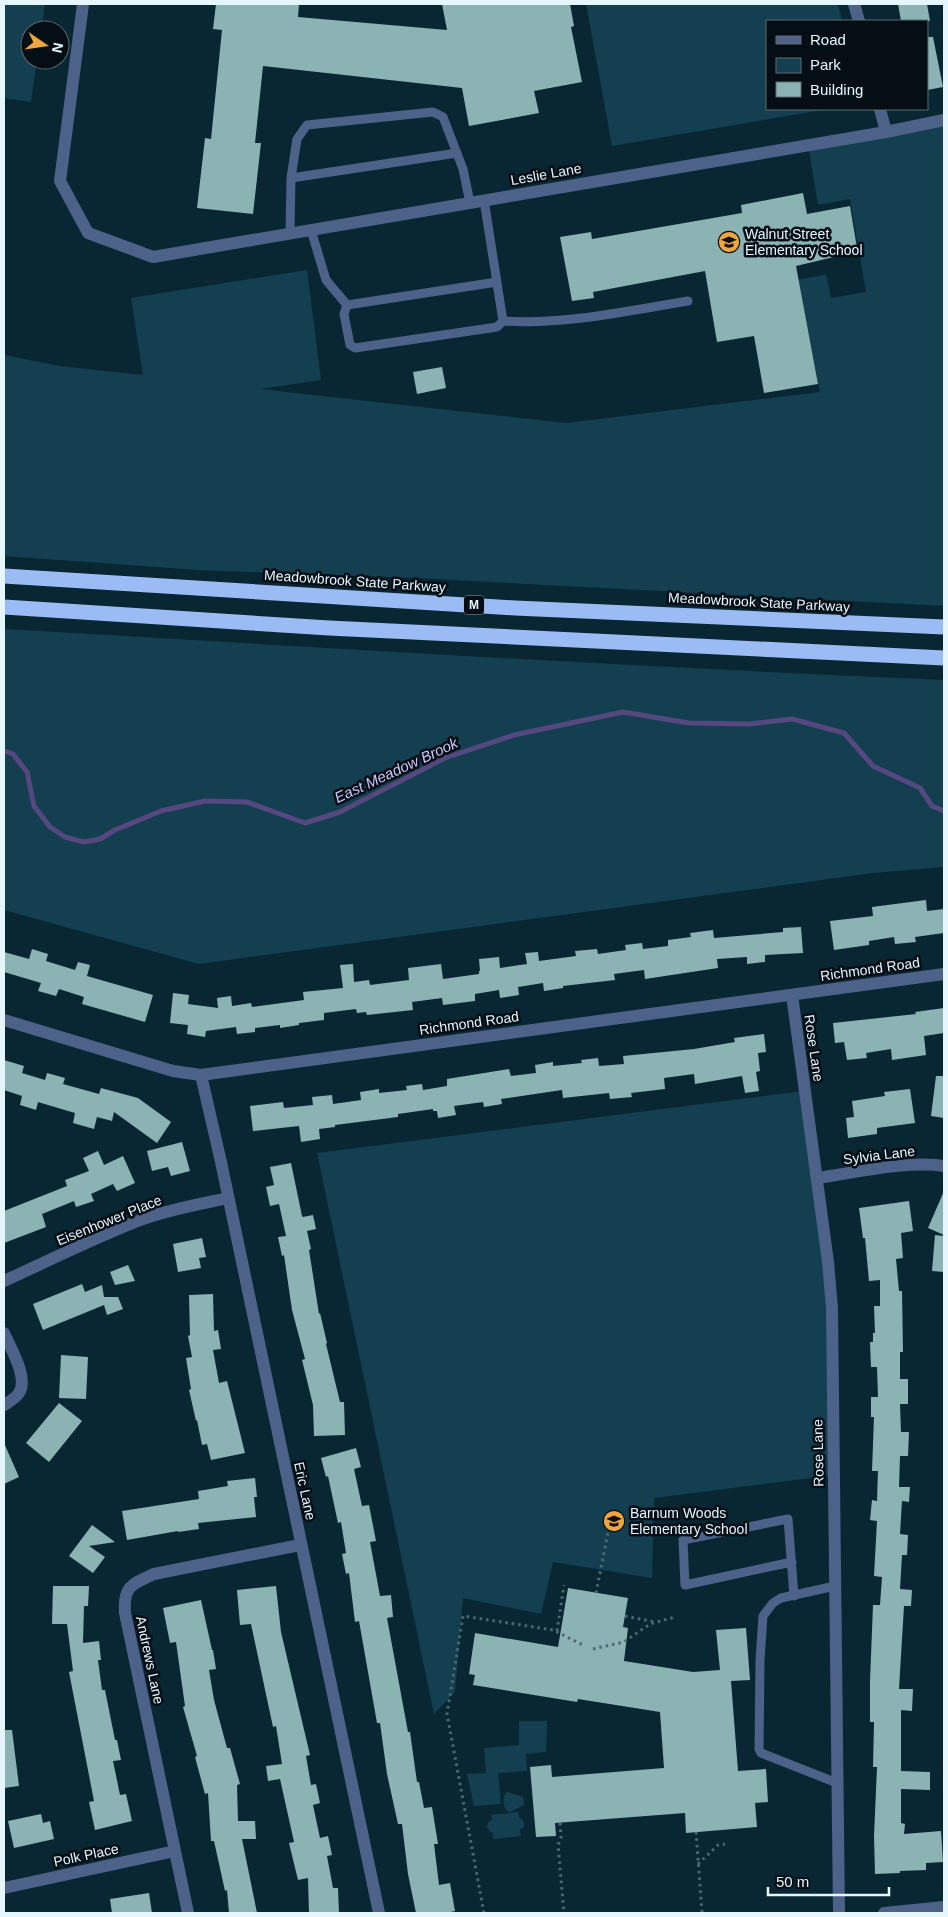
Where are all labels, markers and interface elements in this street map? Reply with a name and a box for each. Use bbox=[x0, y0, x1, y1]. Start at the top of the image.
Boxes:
north arrow bbox=[20, 20, 70, 70]
legend bbox=[766, 20, 928, 110]
text: Road bbox=[810, 31, 846, 48]
text: N bbox=[49, 41, 67, 55]
text: Park bbox=[810, 56, 841, 73]
text: Building bbox=[810, 81, 863, 98]
street label: Leslie Lane bbox=[509, 160, 583, 188]
place label: Walnut Street Elementary School bbox=[745, 226, 863, 258]
school or university icon: Walnut Street Elementary School bbox=[717, 230, 741, 254]
street label: Meadowbrook State Parkway bbox=[264, 567, 446, 595]
street label: Meadowbrook State Parkway bbox=[668, 589, 850, 615]
road number: M bbox=[464, 596, 484, 614]
water label: East Meadow Brook bbox=[332, 733, 462, 806]
street label: Richmond Road bbox=[819, 954, 921, 984]
street label: Richmond Road bbox=[418, 1008, 520, 1038]
street label: Rose Lane bbox=[801, 1013, 827, 1083]
street label: Sylvia Lane bbox=[842, 1143, 916, 1167]
street label: Eisenhower Place bbox=[54, 1192, 164, 1248]
street label: Rose Lane bbox=[809, 1419, 827, 1487]
street label: Eric Lane bbox=[291, 1460, 319, 1522]
place label: Barnum Woods Elementary School bbox=[630, 1505, 748, 1537]
school or university icon: Barnum Woods Elementary School bbox=[602, 1509, 626, 1533]
street label: Andrews Lane bbox=[133, 1615, 167, 1706]
street label: Polk Place bbox=[52, 1840, 120, 1870]
scale bar bbox=[768, 1864, 889, 1896]
text: 50 m bbox=[776, 1873, 809, 1890]

